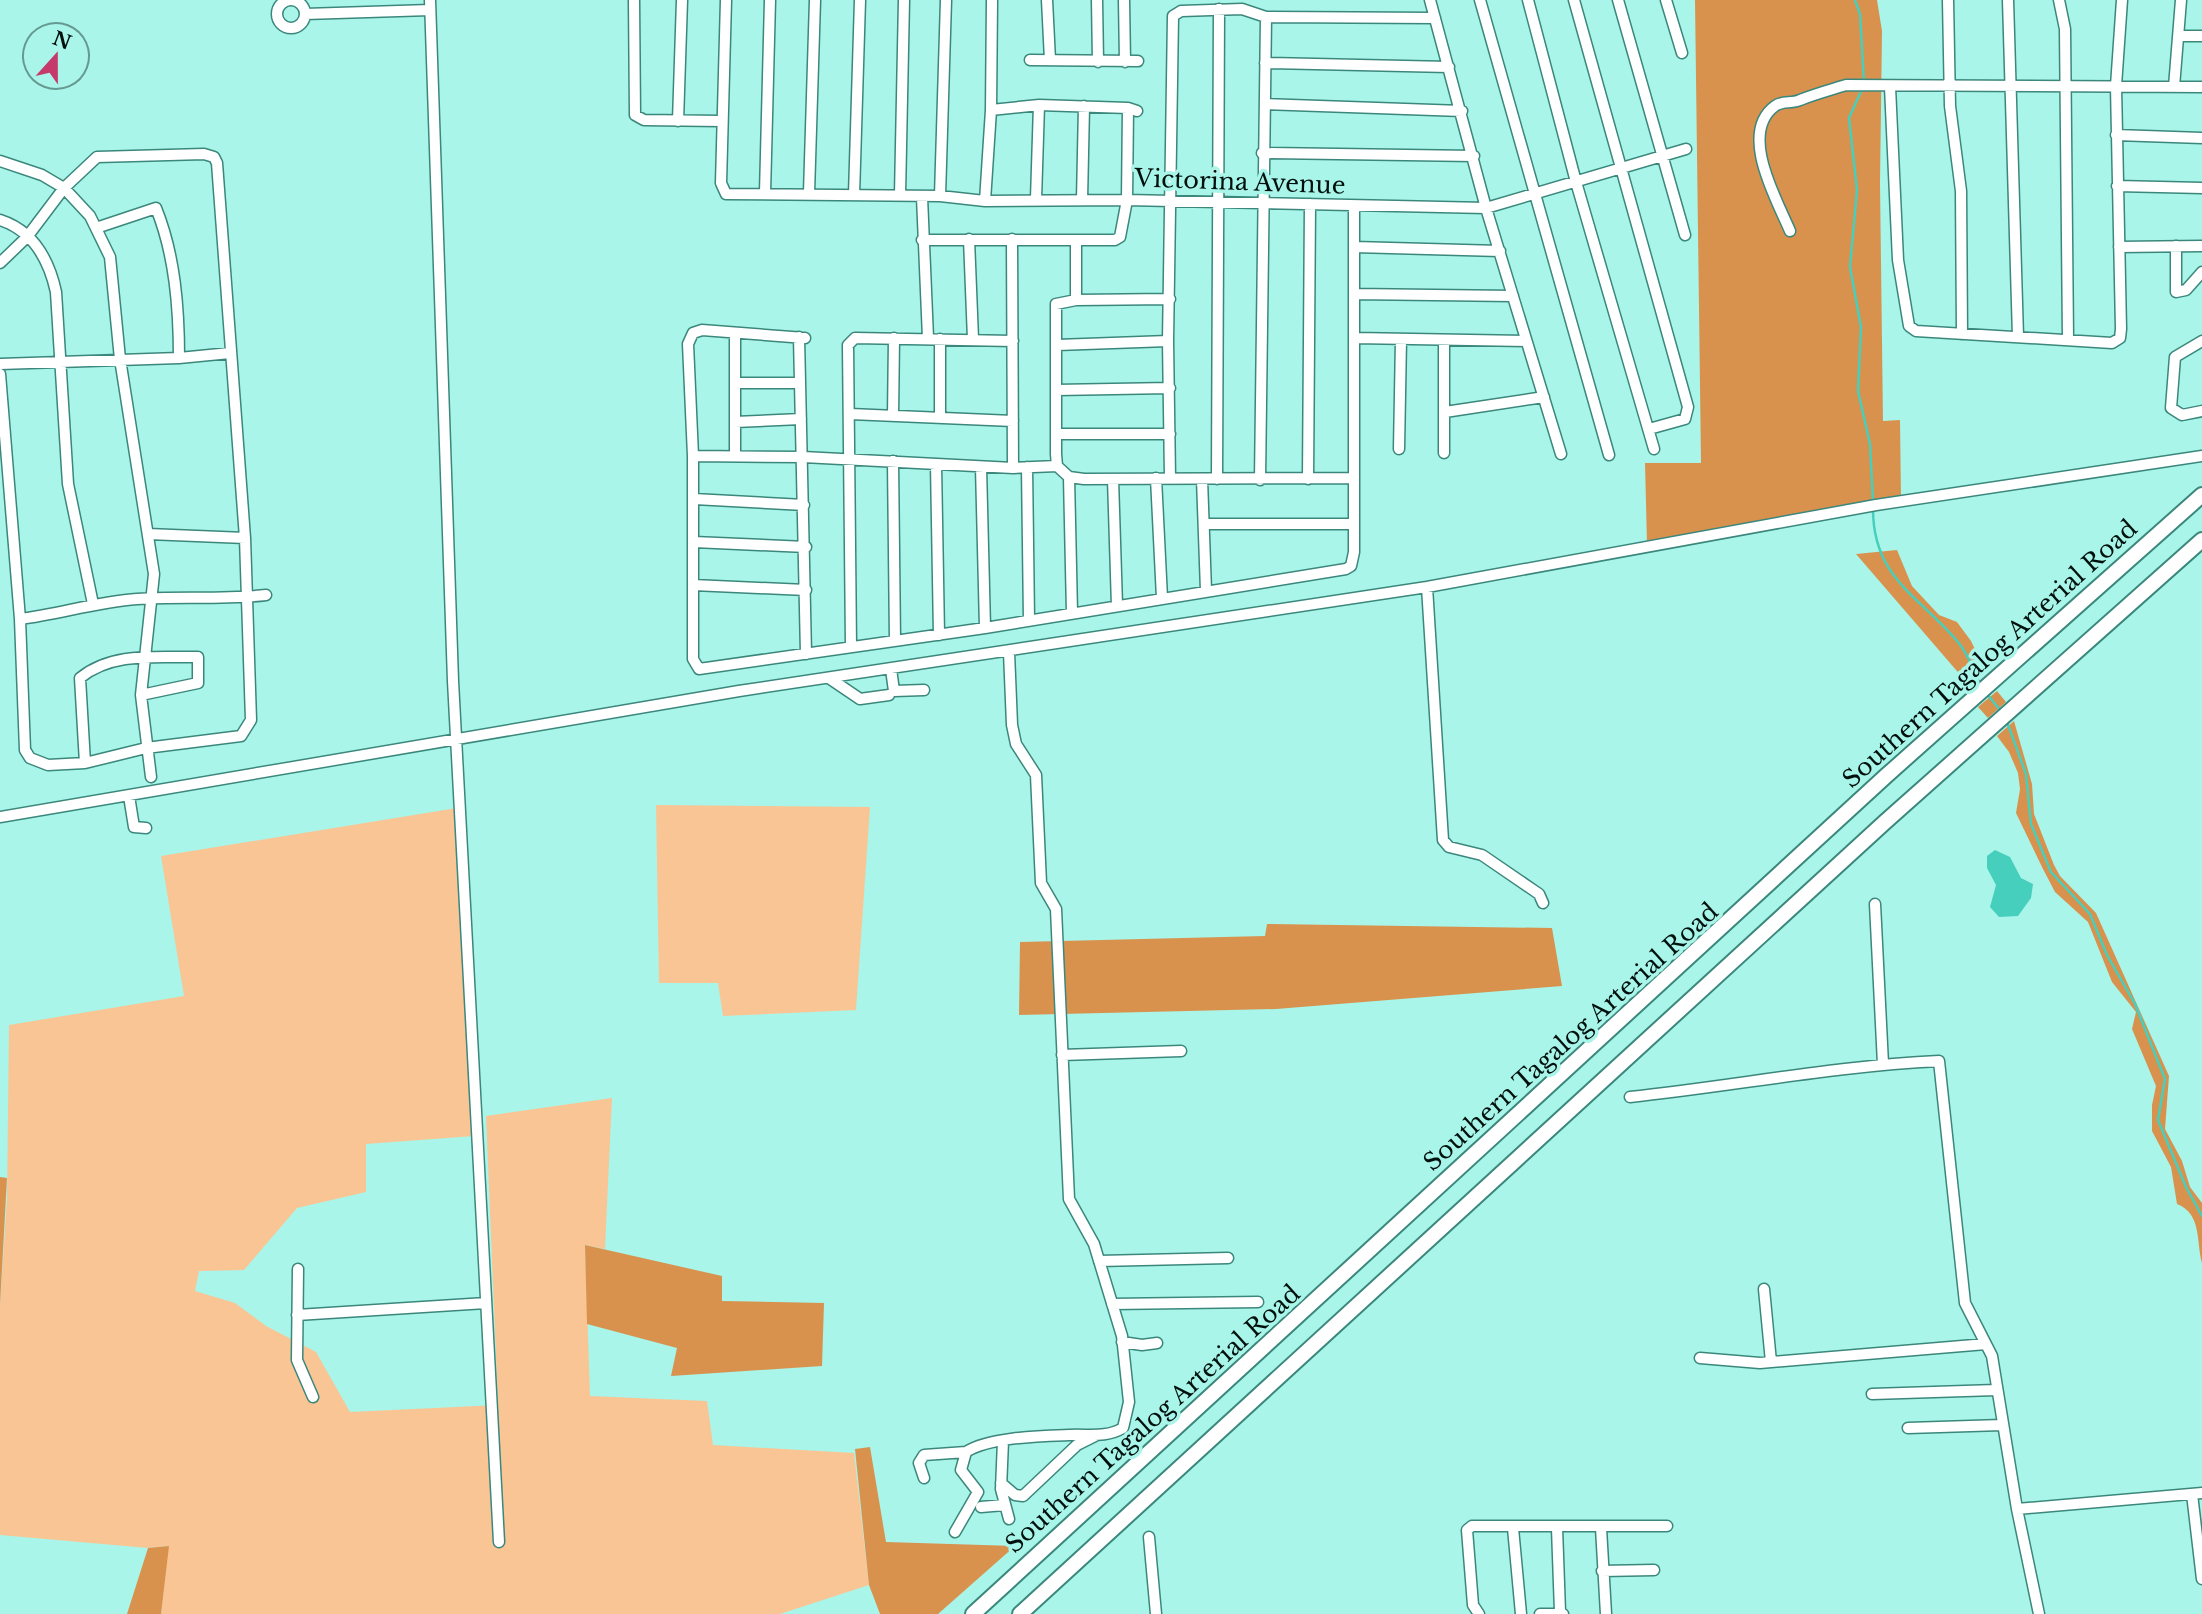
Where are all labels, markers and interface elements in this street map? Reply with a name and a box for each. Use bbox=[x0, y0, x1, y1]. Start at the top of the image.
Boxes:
north arrow bbox=[21, 21, 91, 91]
text: N bbox=[49, 27, 74, 55]
street label: Victorina Avenue bbox=[1133, 163, 1346, 200]
street label: Southern Tagalog Arterial Road bbox=[1836, 514, 2143, 794]
street label: Southern Tagalog Arterial Road bbox=[1417, 897, 1724, 1177]
street label: Southern Tagalog Arterial Road bbox=[999, 1279, 1306, 1559]

